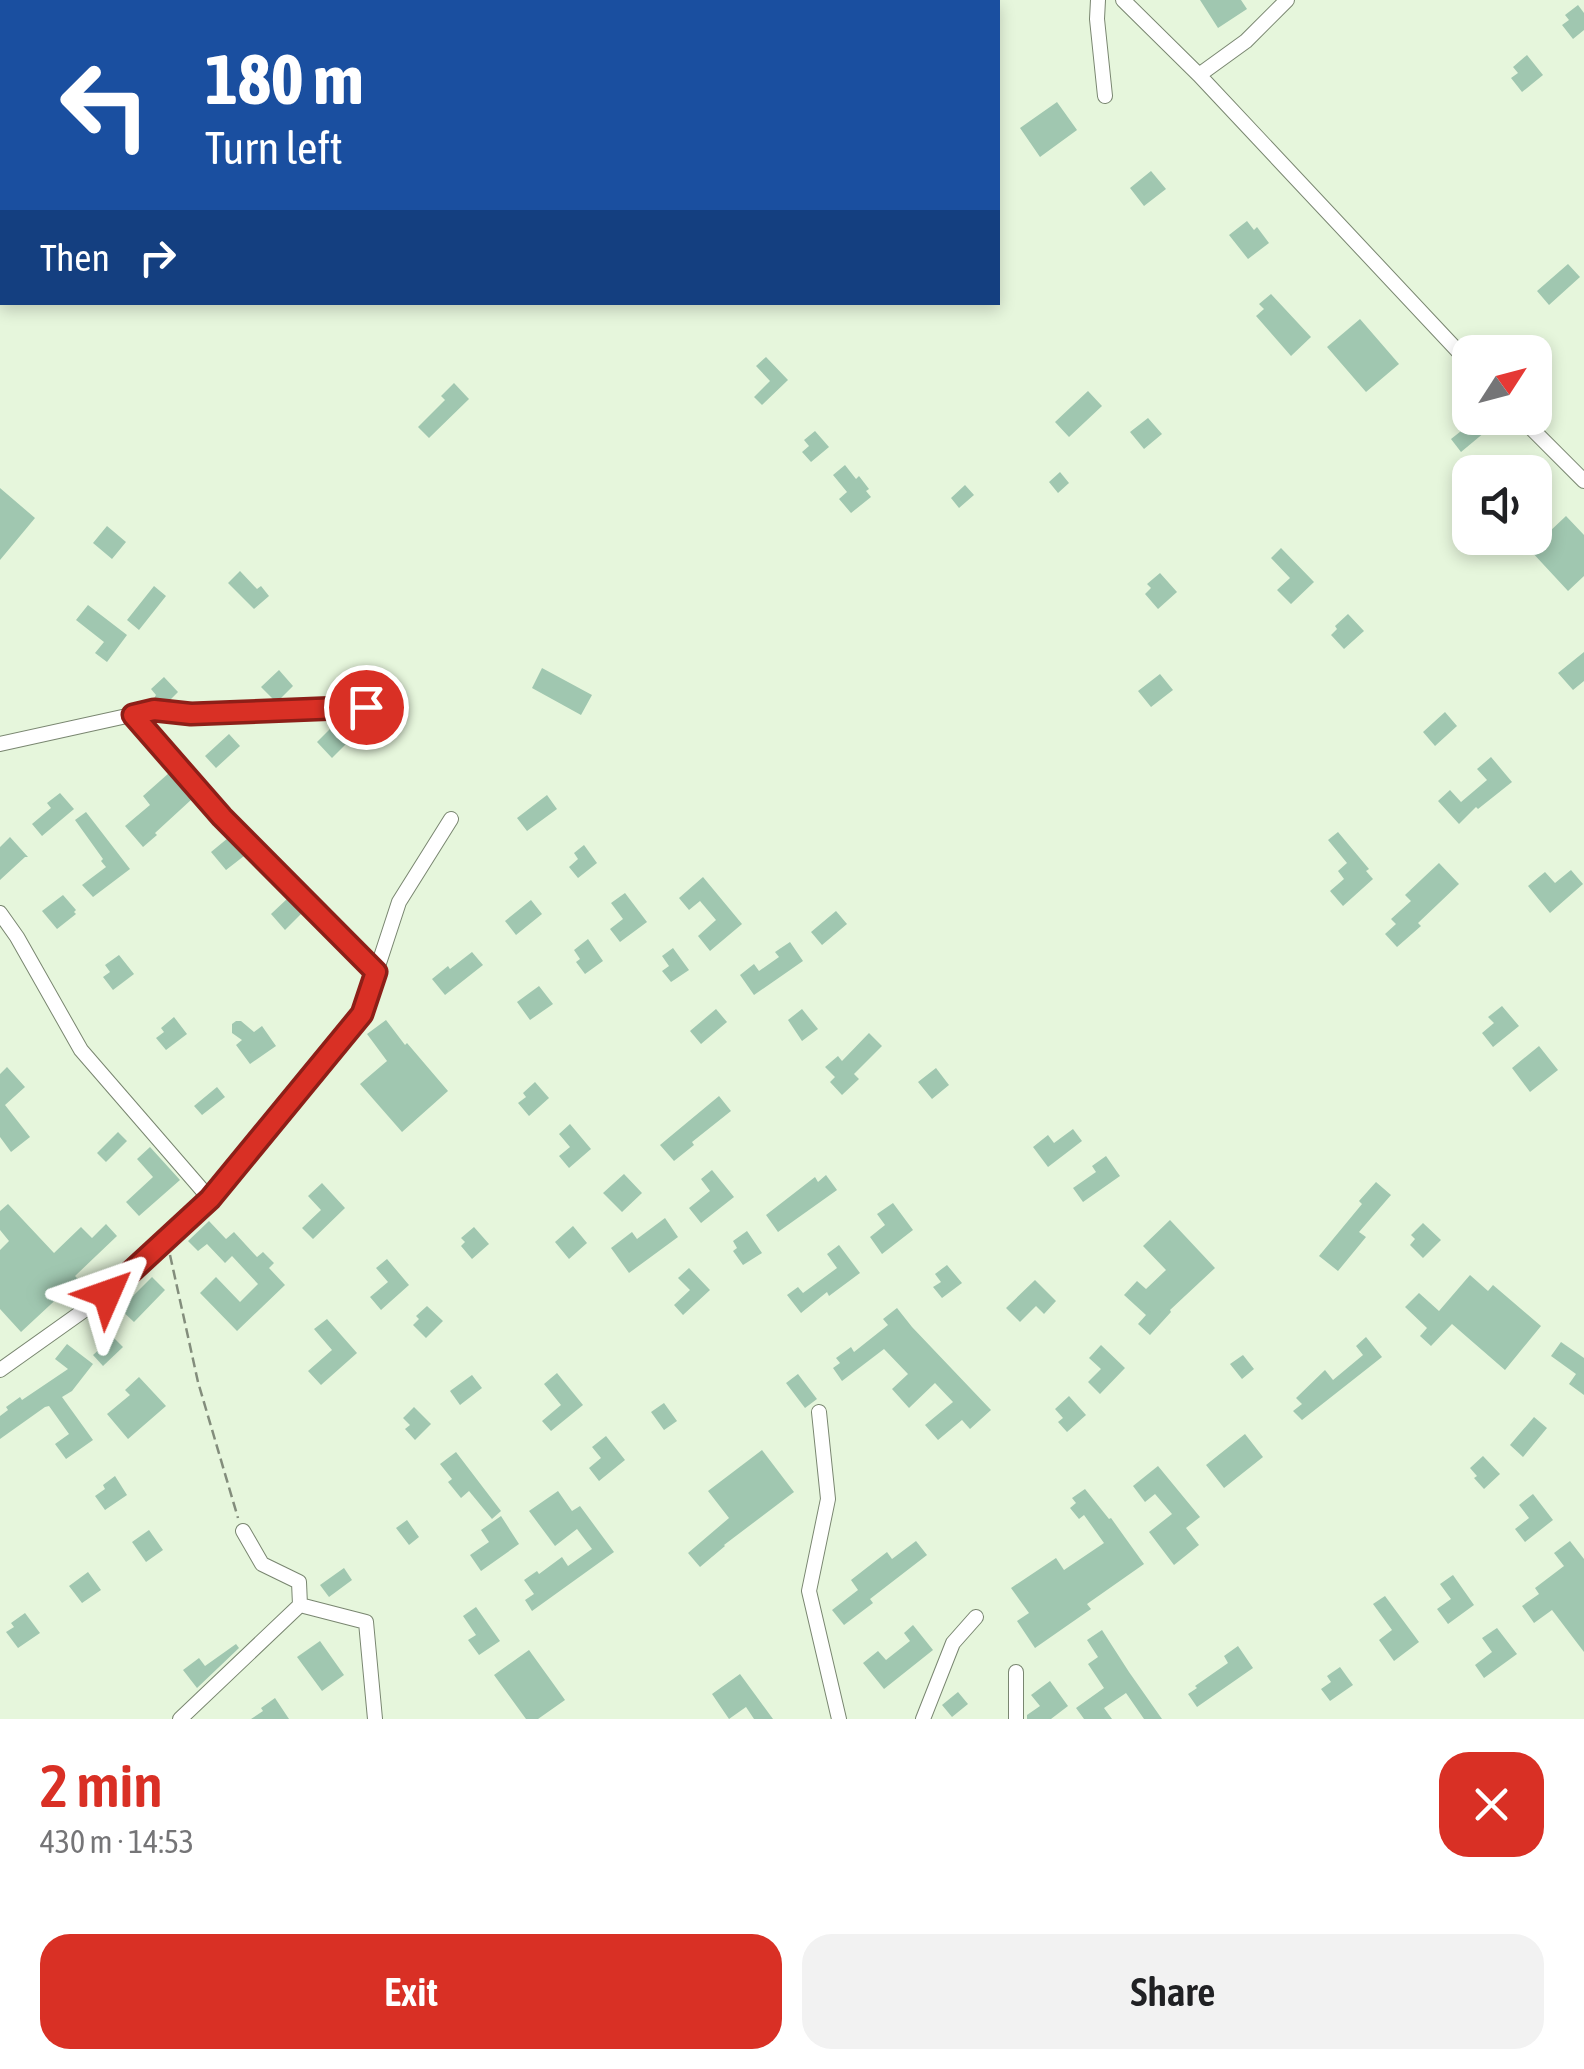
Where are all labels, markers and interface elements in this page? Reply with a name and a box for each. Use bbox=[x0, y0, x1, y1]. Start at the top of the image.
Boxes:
text: 180 m bbox=[205, 39, 364, 119]
icon: left bbox=[40, 40, 170, 170]
text: Turn left bbox=[205, 122, 343, 174]
icon: right bbox=[130, 230, 185, 285]
text: Then bbox=[40, 236, 110, 279]
north arrow bbox=[1452, 335, 1552, 435]
map controls bbox=[1452, 335, 1552, 555]
button: sound bbox=[1452, 455, 1552, 555]
pin bbox=[324, 665, 409, 750]
icon: arrive bbox=[339, 680, 394, 735]
position arrow bbox=[55, 1242, 159, 1346]
text: 2 min bbox=[40, 1751, 163, 1820]
button: close bbox=[1439, 1752, 1544, 1857]
text: 430 m · 14:53 bbox=[40, 1823, 194, 1860]
button: Exit bbox=[40, 1934, 782, 2049]
button: Share bbox=[802, 1934, 1544, 2049]

